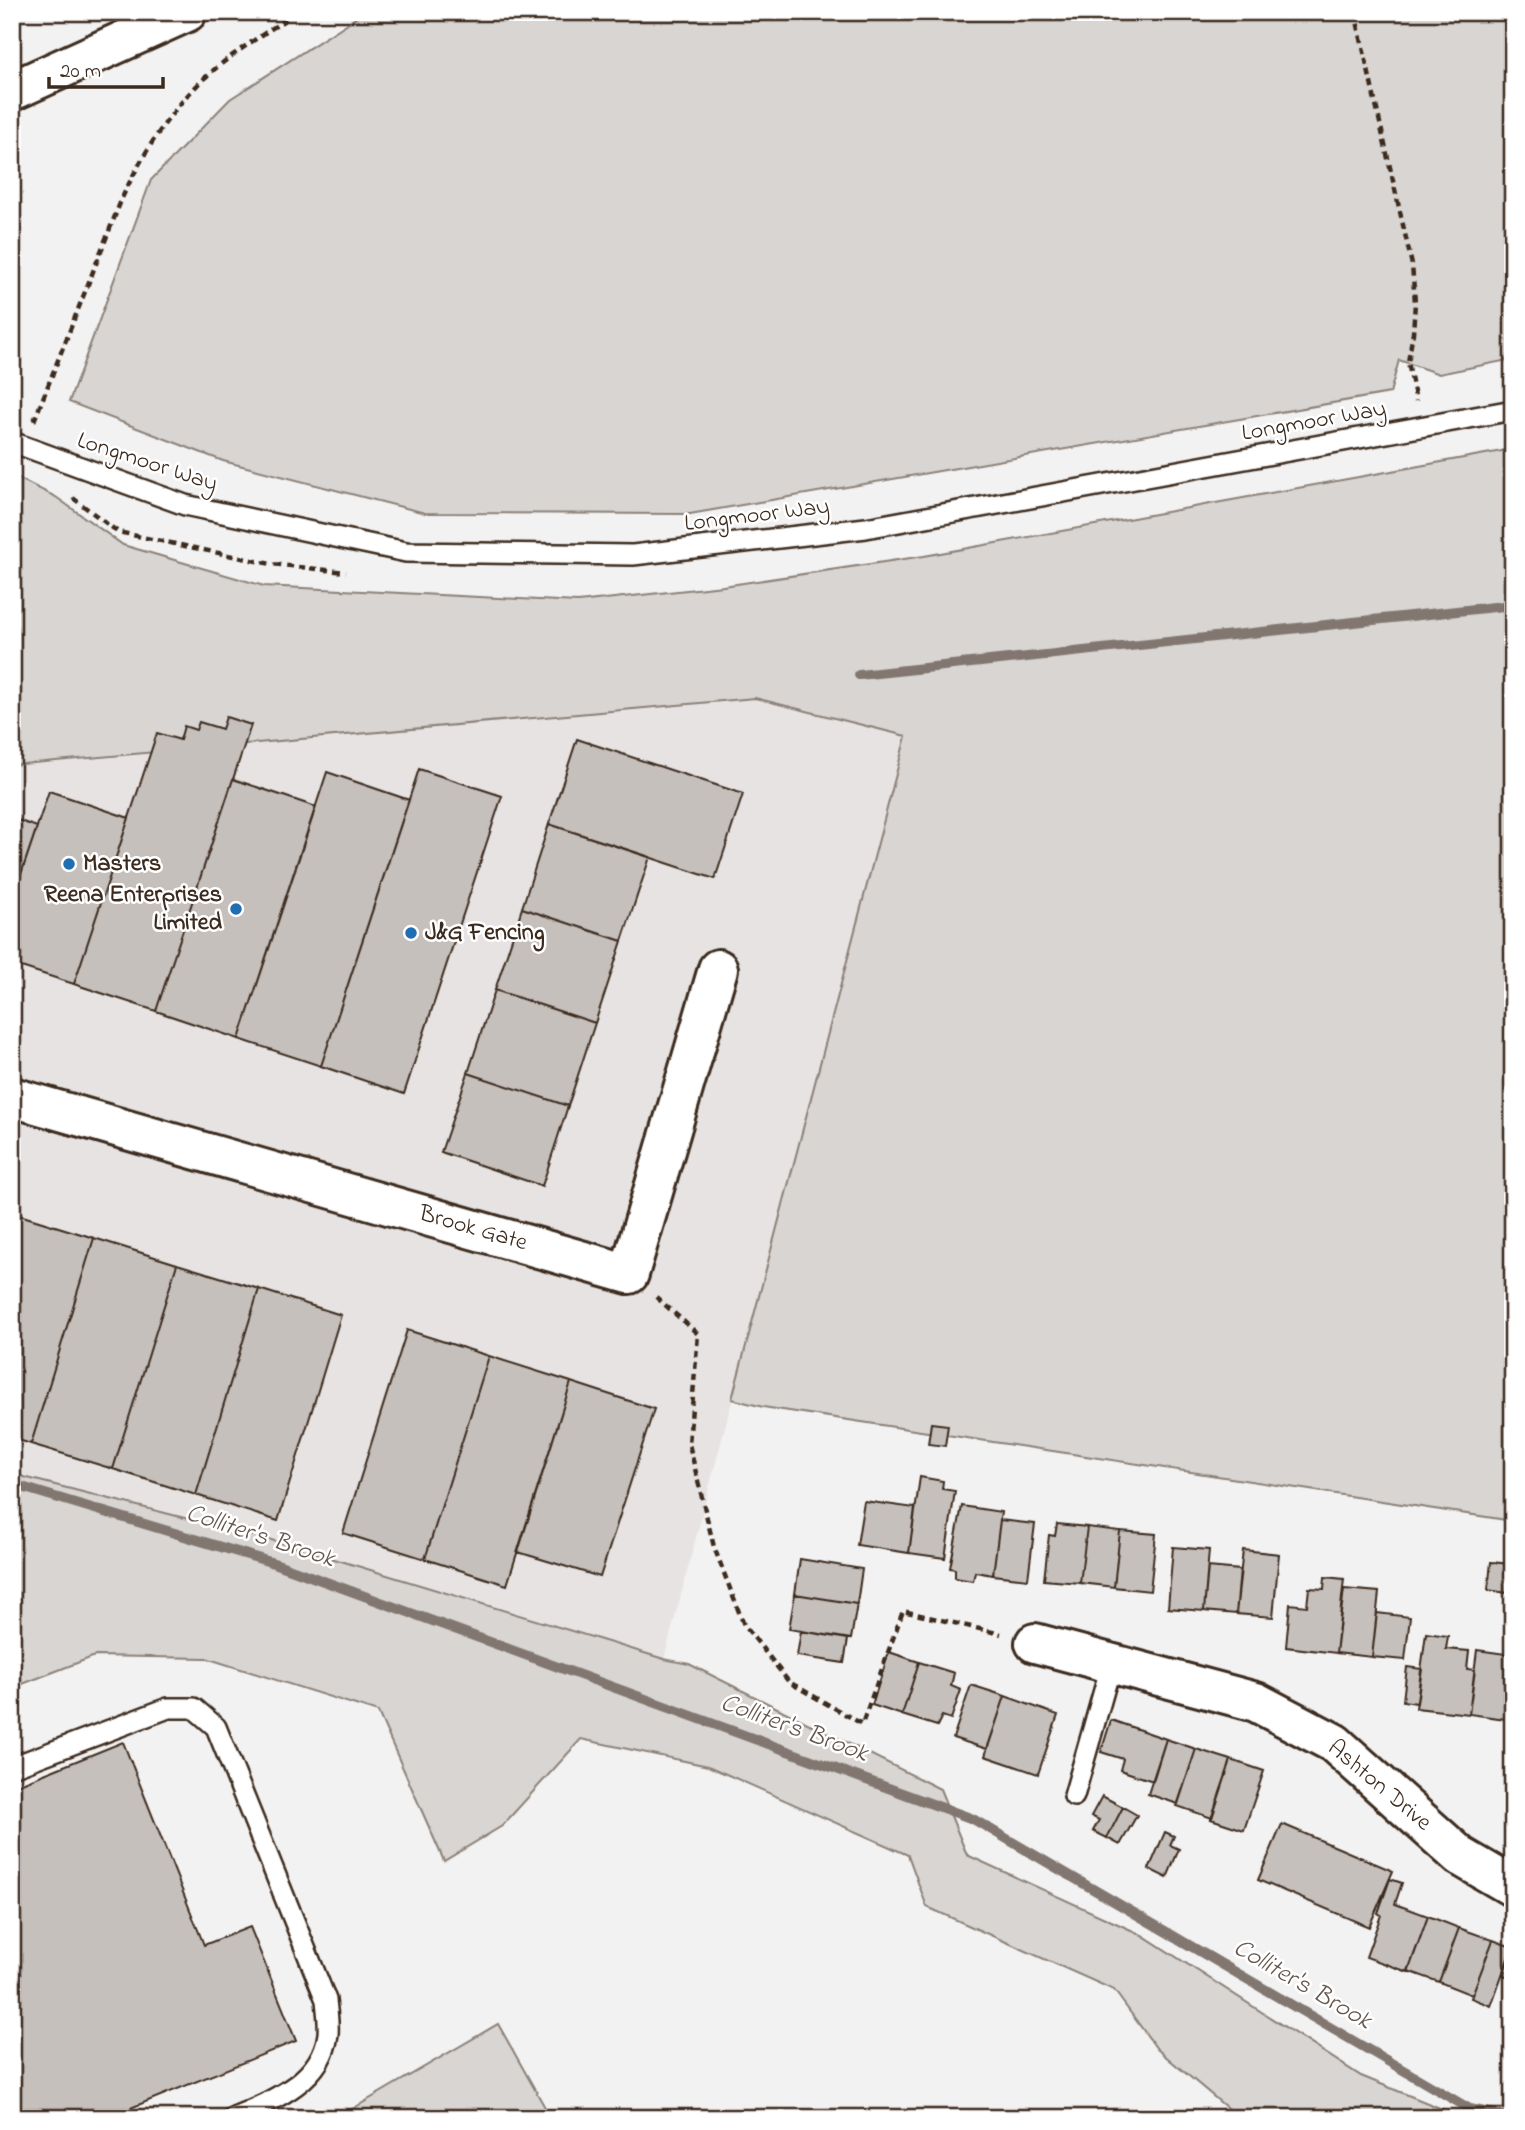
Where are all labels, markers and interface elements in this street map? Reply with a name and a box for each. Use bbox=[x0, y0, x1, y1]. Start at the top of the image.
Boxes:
scale bar bbox=[49, 46, 163, 90]
text: 20 m bbox=[60, 57, 101, 87]
street label: Longmoor Way bbox=[1239, 392, 1389, 453]
street label: Longmoor Way bbox=[72, 424, 222, 503]
street label: Longmoor Way bbox=[682, 490, 832, 543]
place label: Masters bbox=[83, 847, 161, 882]
marker: Masters bbox=[61, 856, 77, 872]
place label: Reena Enterprises Limited bbox=[44, 878, 223, 941]
marker: Reena Enterprises Limited bbox=[228, 901, 244, 917]
place label: J&G Fencing bbox=[425, 916, 545, 952]
marker: J&G Fencing bbox=[403, 925, 419, 941]
street label: Brook Gate bbox=[414, 1197, 531, 1261]
water label: Colliter's Brook bbox=[181, 1495, 341, 1579]
water label: Colliter's Brook bbox=[715, 1685, 875, 1774]
street label: Ashton Drive bbox=[1319, 1732, 1439, 1840]
water label: Colliter's Brook bbox=[1226, 1930, 1380, 2041]

